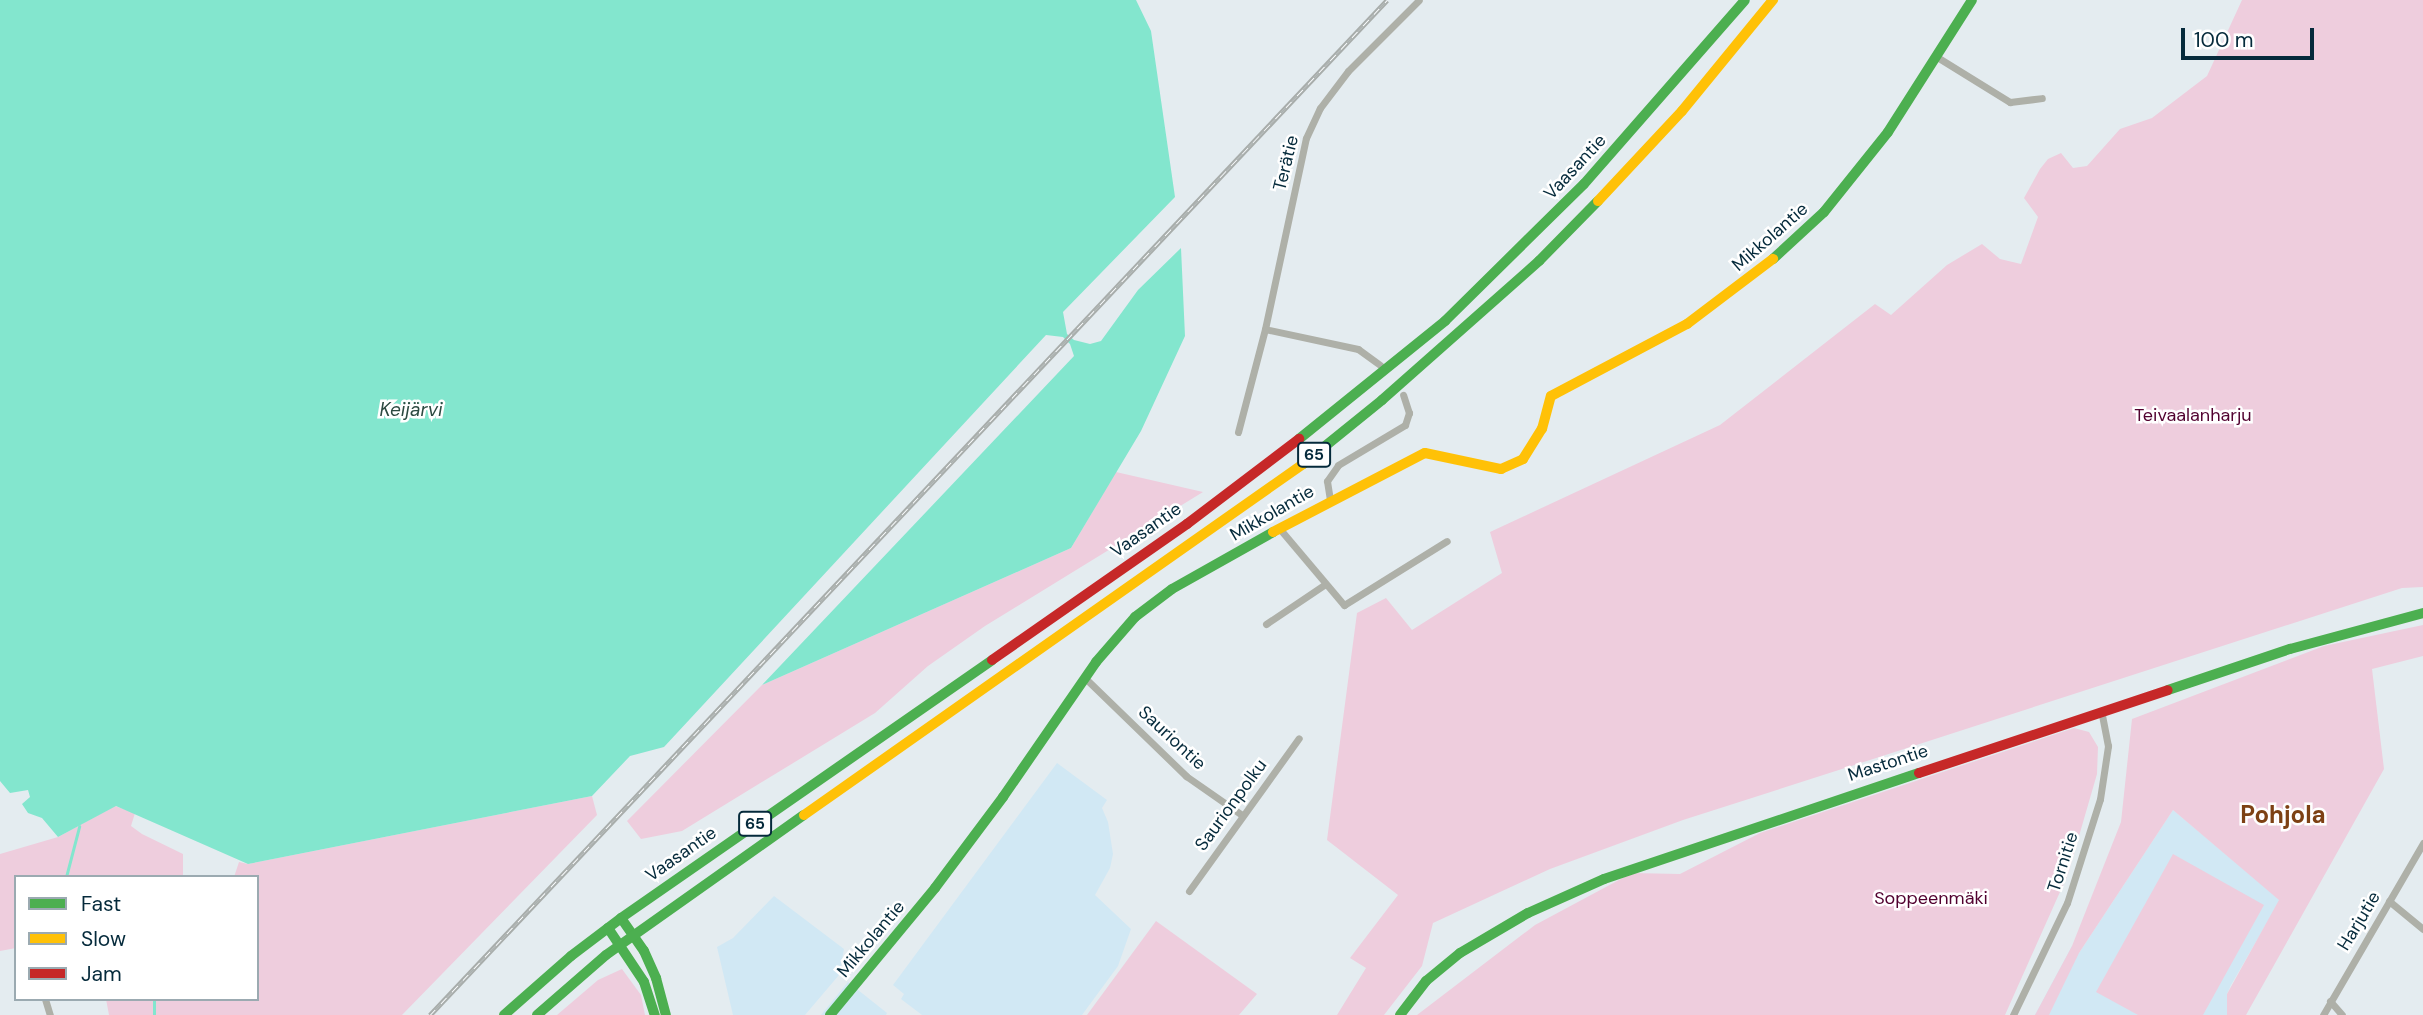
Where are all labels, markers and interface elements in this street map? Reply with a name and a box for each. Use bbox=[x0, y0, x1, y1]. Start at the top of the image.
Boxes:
scale bar bbox=[2185, 14, 2318, 58]
text: 100 m bbox=[2194, 26, 2254, 54]
street label: Vaasantie bbox=[1539, 130, 1611, 204]
street label: Terätie bbox=[1269, 133, 1303, 193]
street label: Mikkolantie bbox=[1728, 198, 1812, 276]
water label: Keijärvi bbox=[380, 399, 442, 421]
park label: Teivaalanharju bbox=[2134, 404, 2252, 426]
road number: 65 bbox=[1296, 442, 1332, 468]
street label: Mikkolantie bbox=[1226, 480, 1318, 546]
street label: Vaasantie bbox=[1106, 498, 1186, 562]
street label: Sauriontie bbox=[1134, 701, 1210, 775]
street label: Mastontie bbox=[1845, 740, 1931, 786]
street label: Saurionpolku bbox=[1191, 755, 1271, 855]
district label: Pohjola bbox=[2240, 801, 2326, 829]
road number: 65 bbox=[738, 811, 772, 836]
street label: Vaasantie bbox=[641, 822, 721, 886]
street label: Tornitie bbox=[2043, 829, 2083, 895]
legend bbox=[14, 875, 259, 1001]
park label: Soppeenmäki bbox=[1874, 887, 1988, 909]
street label: Harjutie bbox=[2333, 888, 2385, 954]
text: Fast bbox=[81, 890, 121, 918]
street label: Mikkolantie bbox=[833, 896, 909, 982]
text: Slow bbox=[81, 925, 126, 953]
text: Jam bbox=[81, 960, 122, 988]

